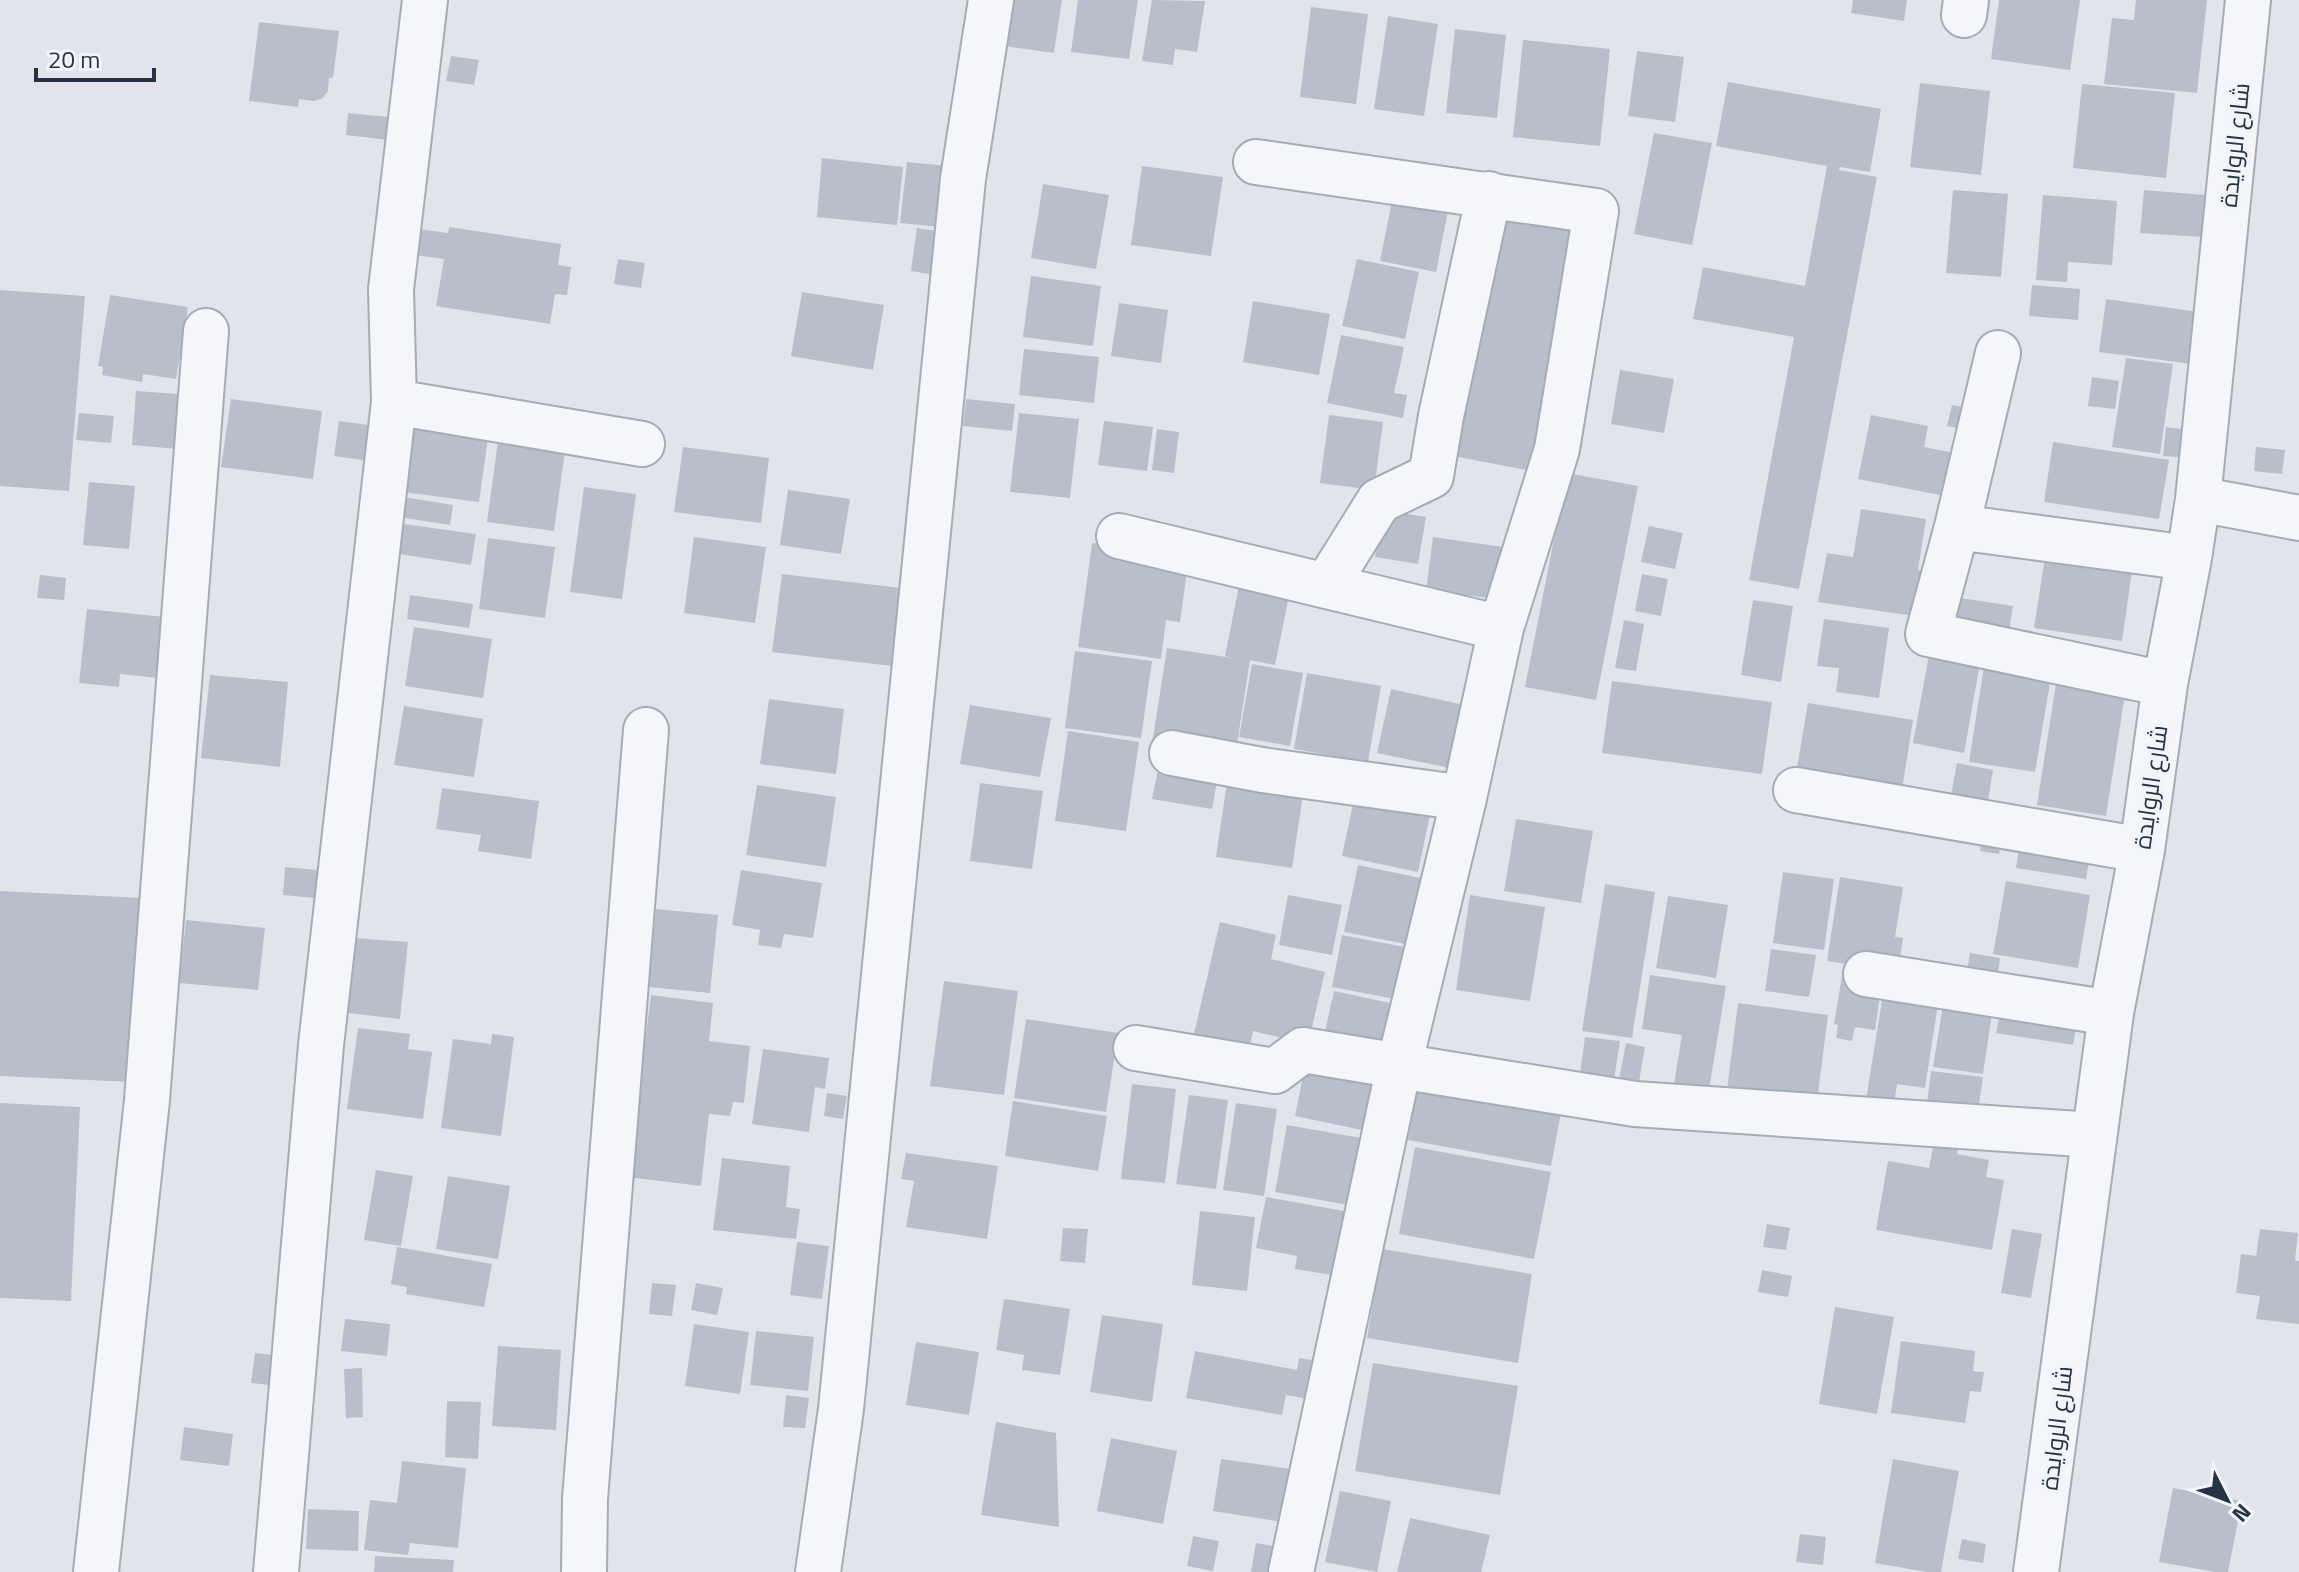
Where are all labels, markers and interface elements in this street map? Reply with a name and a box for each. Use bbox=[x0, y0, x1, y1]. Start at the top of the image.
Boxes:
scale bar bbox=[36, 32, 154, 82]
text: 20 m bbox=[48, 41, 100, 77]
street label: شارع الروايدة bbox=[2210, 81, 2258, 209]
street label: شارع الروايدة bbox=[2123, 723, 2177, 851]
street label: شارع الروايدة bbox=[2031, 1364, 2081, 1492]
north arrow bbox=[2187, 1460, 2267, 1540]
text: N bbox=[2224, 1496, 2260, 1530]

